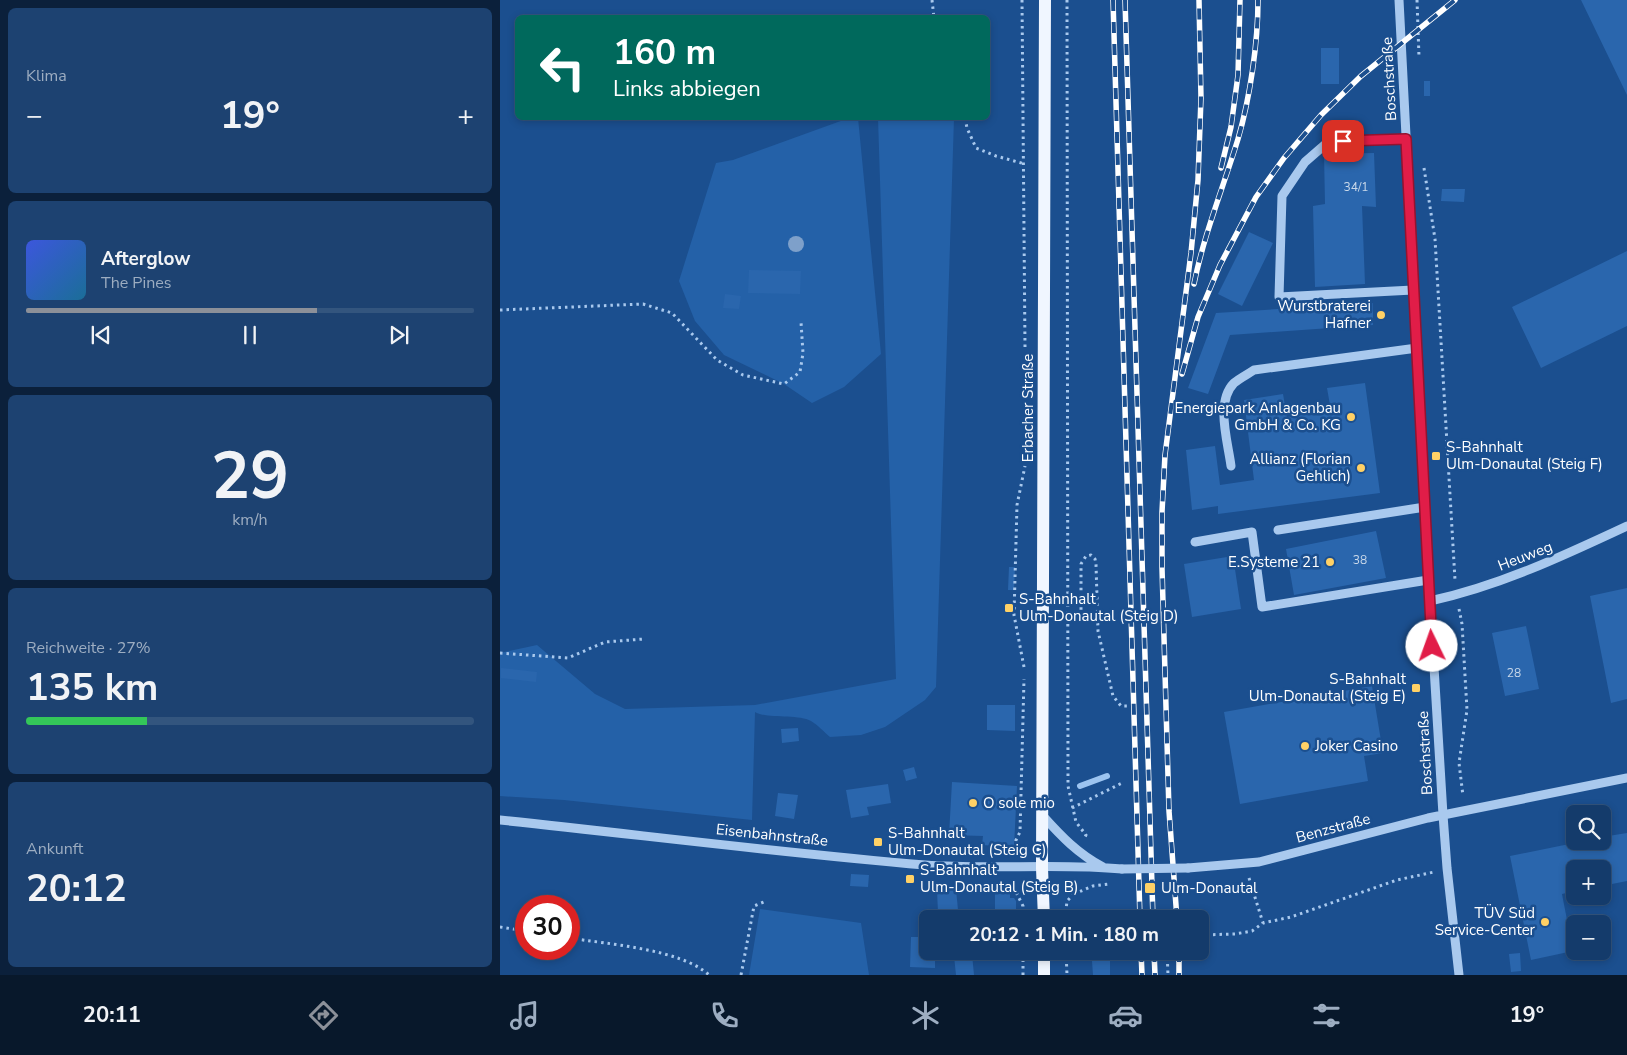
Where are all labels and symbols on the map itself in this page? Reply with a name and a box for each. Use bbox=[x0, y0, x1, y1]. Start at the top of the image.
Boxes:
street label: Boschstraße bbox=[1377, 37, 1401, 121]
pin bbox=[1322, 120, 1364, 162]
house number: 34/1 bbox=[1344, 179, 1369, 195]
place label: Wurstbraterei Hafner bbox=[1277, 296, 1372, 333]
marker: Wurstbraterei Hafner bbox=[1375, 309, 1387, 321]
street label: Erbacher Straße bbox=[1018, 354, 1038, 462]
place label: Energiepark Anlagenbau GmbH & Co. KG bbox=[1175, 398, 1341, 435]
marker: Energiepark Anlagenbau GmbH & Co. KG bbox=[1345, 411, 1357, 423]
place label: S-Bahnhalt Ulm-Donautal (Steig F) bbox=[1446, 437, 1603, 474]
place label: Allianz (Florian Gehlich) bbox=[1249, 449, 1351, 486]
marker: S-Bahnhalt Ulm-Donautal (Steig F) bbox=[1430, 450, 1442, 462]
marker: Allianz (Florian Gehlich) bbox=[1355, 462, 1367, 474]
street label: Heuweg bbox=[1495, 536, 1555, 576]
place label: E.Systeme 21 bbox=[1228, 552, 1320, 572]
house number: 38 bbox=[1353, 552, 1367, 568]
marker: E.Systeme 21 bbox=[1324, 556, 1336, 568]
place label: S-Bahnhalt Ulm-Donautal (Steig D) bbox=[1019, 589, 1178, 626]
marker: S-Bahnhalt Ulm-Donautal (Steig D) bbox=[1003, 602, 1015, 614]
position arrow bbox=[1405, 619, 1457, 671]
house number: 28 bbox=[1507, 665, 1521, 681]
place label: S-Bahnhalt Ulm-Donautal (Steig E) bbox=[1249, 669, 1407, 706]
marker: S-Bahnhalt Ulm-Donautal (Steig E) bbox=[1410, 682, 1422, 694]
street label: Boschstraße bbox=[1413, 711, 1437, 795]
place label: Joker Casino bbox=[1314, 736, 1398, 756]
marker: Joker Casino bbox=[1299, 740, 1311, 752]
place label: O sole mio bbox=[983, 793, 1055, 813]
marker: O sole mio bbox=[967, 797, 979, 809]
street label: Benzstraße bbox=[1294, 808, 1372, 848]
street label: Eisenbahnstraße bbox=[715, 819, 829, 851]
place label: S-Bahnhalt Ulm-Donautal (Steig C) bbox=[888, 823, 1047, 860]
marker: S-Bahnhalt Ulm-Donautal (Steig C) bbox=[872, 836, 884, 848]
place label: S-Bahnhalt Ulm-Donautal (Steig B) bbox=[920, 860, 1079, 897]
marker: S-Bahnhalt Ulm-Donautal (Steig B) bbox=[904, 873, 916, 885]
place label: Ulm-Donautal bbox=[1161, 878, 1258, 898]
marker: Ulm-Donautal bbox=[1143, 881, 1157, 895]
speed limit sign: 30 bbox=[515, 895, 580, 960]
place label: TÜV Süd Service-Center bbox=[1435, 903, 1536, 940]
marker: TÜV Süd Service-Center bbox=[1539, 916, 1551, 928]

